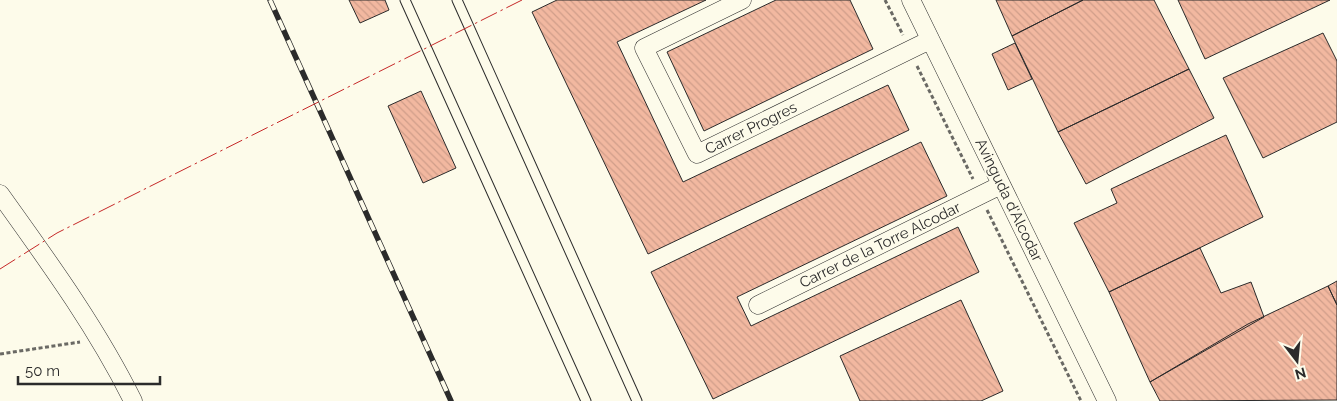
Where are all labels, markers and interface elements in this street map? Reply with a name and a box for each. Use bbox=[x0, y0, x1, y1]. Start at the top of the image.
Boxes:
street label: Carrer Progres bbox=[702, 98, 800, 158]
street label: Avinguda d'Alcodar bbox=[971, 136, 1047, 265]
street label: Carrer de la Torre Alcodar bbox=[797, 198, 964, 292]
north arrow bbox=[1272, 336, 1322, 386]
scale bar bbox=[18, 354, 160, 386]
text: 50 m bbox=[25, 362, 60, 380]
text: N bbox=[1293, 364, 1308, 383]

